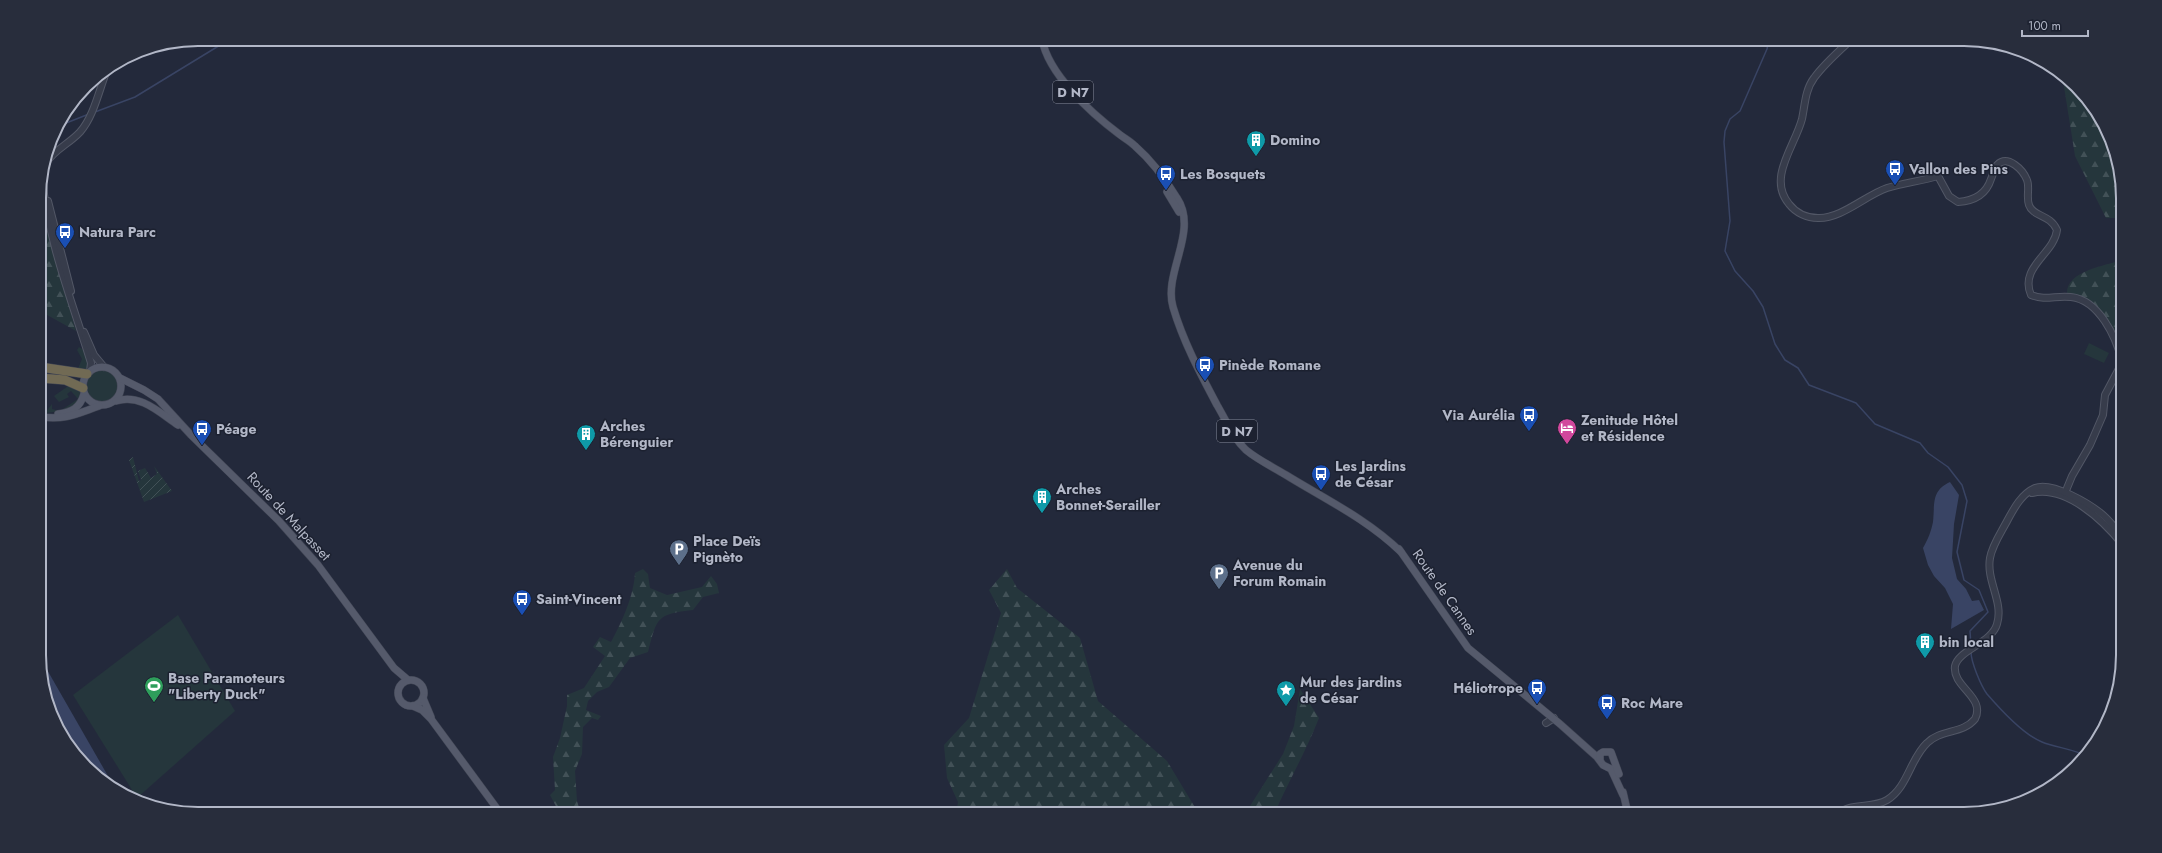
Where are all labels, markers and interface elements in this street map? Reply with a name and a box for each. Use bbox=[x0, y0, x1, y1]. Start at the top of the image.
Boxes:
scale bar bbox=[2022, 12, 2088, 38]
text: 100 m bbox=[2028, 17, 2061, 35]
road number: D N7 bbox=[1053, 81, 1093, 103]
building icon: Domino bbox=[1245, 129, 1267, 157]
place label: Domino bbox=[1270, 130, 1320, 150]
bus stop icon: Vallon des Pins bbox=[1884, 158, 1906, 186]
place label: Vallon des Pins bbox=[1908, 159, 2008, 179]
bus stop icon: Les Bosquets bbox=[1155, 163, 1177, 191]
place label: Les Bosquets bbox=[1180, 164, 1266, 184]
bus stop icon: Natura Parc bbox=[54, 221, 76, 249]
place label: Natura Parc bbox=[79, 222, 156, 242]
bus stop icon: Pinède Romane bbox=[1194, 354, 1216, 382]
place label: Pinède Romane bbox=[1219, 355, 1321, 375]
bus stop icon: Via Aurélia bbox=[1518, 404, 1540, 432]
place label: Via Aurélia bbox=[1441, 405, 1515, 425]
place label: Zenitude Hôtel et Résidence bbox=[1581, 410, 1678, 446]
place label: Arches Bérenguier bbox=[599, 416, 673, 452]
hotel icon: Zenitude Hôtel et Résidence bbox=[1556, 417, 1578, 445]
bus stop icon: Péage bbox=[191, 418, 213, 446]
place label: Péage bbox=[216, 419, 256, 439]
road number: D N7 bbox=[1217, 420, 1257, 442]
building icon: Arches Bérenguier bbox=[575, 423, 597, 451]
place label: Les Jardins de César bbox=[1335, 456, 1406, 492]
bus stop icon: Les Jardins de César bbox=[1310, 463, 1332, 491]
street label: Route de Malpasset bbox=[243, 467, 336, 565]
place label: Arches Bonnet-Serailler bbox=[1055, 479, 1161, 515]
building icon: Arches Bonnet-Serailler bbox=[1031, 486, 1053, 514]
place label: Place Deïs Pignèto bbox=[693, 531, 761, 567]
parking icon: Place Deïs Pignèto bbox=[668, 538, 690, 566]
street label: Route de Cannes bbox=[1408, 545, 1482, 639]
place label: Avenue du Forum Romain bbox=[1232, 555, 1326, 591]
parking icon: Avenue du Forum Romain bbox=[1208, 562, 1230, 590]
bus stop icon: Saint-Vincent bbox=[511, 588, 533, 616]
place label: Saint-Vincent bbox=[536, 589, 622, 609]
building icon: bin local bbox=[1914, 631, 1936, 659]
place label: bin local bbox=[1939, 632, 1994, 652]
place label: Base Paramoteurs "Liberty Duck" bbox=[168, 668, 286, 704]
place label: Mur des jardins de César bbox=[1300, 672, 1402, 708]
sports icon: Base Paramoteurs "Liberty Duck" bbox=[143, 675, 165, 703]
bus stop icon: Héliotrope bbox=[1526, 677, 1548, 705]
place label: Héliotrope bbox=[1453, 678, 1523, 698]
place icon: Mur des jardins de César bbox=[1275, 679, 1297, 707]
bus stop icon: Roc Mare bbox=[1596, 692, 1618, 720]
place label: Roc Mare bbox=[1621, 693, 1683, 713]

